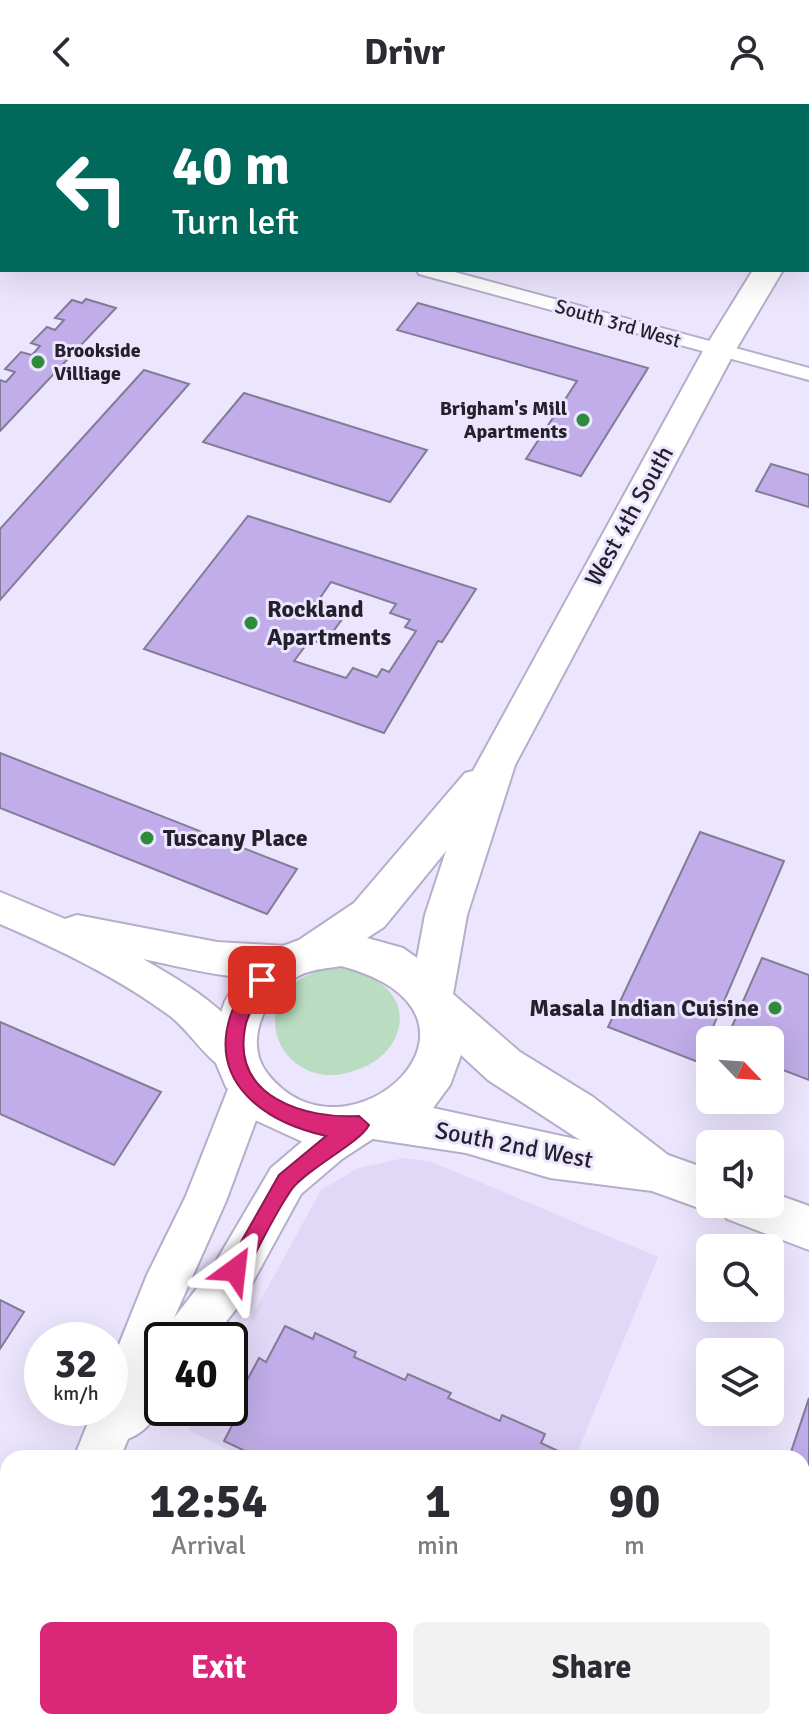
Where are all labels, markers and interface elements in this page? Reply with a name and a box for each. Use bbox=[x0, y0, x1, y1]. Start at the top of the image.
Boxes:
icon: back bbox=[40, 30, 84, 74]
text: Drivr bbox=[364, 30, 445, 75]
icon: person bbox=[725, 30, 769, 74]
text: 40 m bbox=[172, 131, 290, 200]
icon: left bbox=[40, 136, 144, 240]
text: Turn left bbox=[172, 200, 299, 245]
street label: South 3rd West bbox=[552, 294, 684, 353]
place label: Brookside Villiage bbox=[54, 338, 141, 386]
marker: Brookside Villiage bbox=[29, 353, 47, 371]
place label: Brigham's Mill Apartments bbox=[440, 396, 567, 444]
marker: Brigham's Mill Apartments bbox=[574, 411, 592, 429]
street label: West 4th South bbox=[578, 441, 680, 591]
place label: Rockland Apartments bbox=[267, 594, 391, 652]
marker: Rockland Apartments bbox=[242, 614, 260, 632]
place label: Tuscany Place bbox=[163, 823, 308, 853]
marker: Tuscany Place bbox=[138, 829, 156, 847]
pin bbox=[228, 946, 296, 1014]
icon: arrive bbox=[240, 958, 284, 1002]
place label: Masala Indian Cuisine bbox=[529, 993, 759, 1023]
marker: Masala Indian Cuisine bbox=[766, 999, 784, 1017]
north arrow bbox=[696, 1026, 784, 1114]
map controls bbox=[696, 1026, 784, 1426]
street label: South 2nd West bbox=[433, 1115, 595, 1175]
button: sound bbox=[696, 1130, 784, 1218]
position arrow bbox=[193, 1228, 277, 1312]
button: search bbox=[696, 1234, 784, 1322]
speed limit sign: 40 bbox=[144, 1322, 248, 1426]
button: layers bbox=[696, 1338, 784, 1426]
text: 32 bbox=[54, 1339, 98, 1389]
text: km/h bbox=[53, 1381, 99, 1406]
text: 12:54 bbox=[150, 1472, 267, 1531]
text: 1 bbox=[425, 1472, 451, 1531]
text: 90 bbox=[609, 1472, 660, 1531]
text: Arrival bbox=[171, 1530, 246, 1562]
text: min bbox=[417, 1530, 459, 1562]
text: m bbox=[624, 1530, 645, 1562]
button: Exit bbox=[40, 1622, 397, 1714]
button: Share bbox=[413, 1622, 770, 1714]

